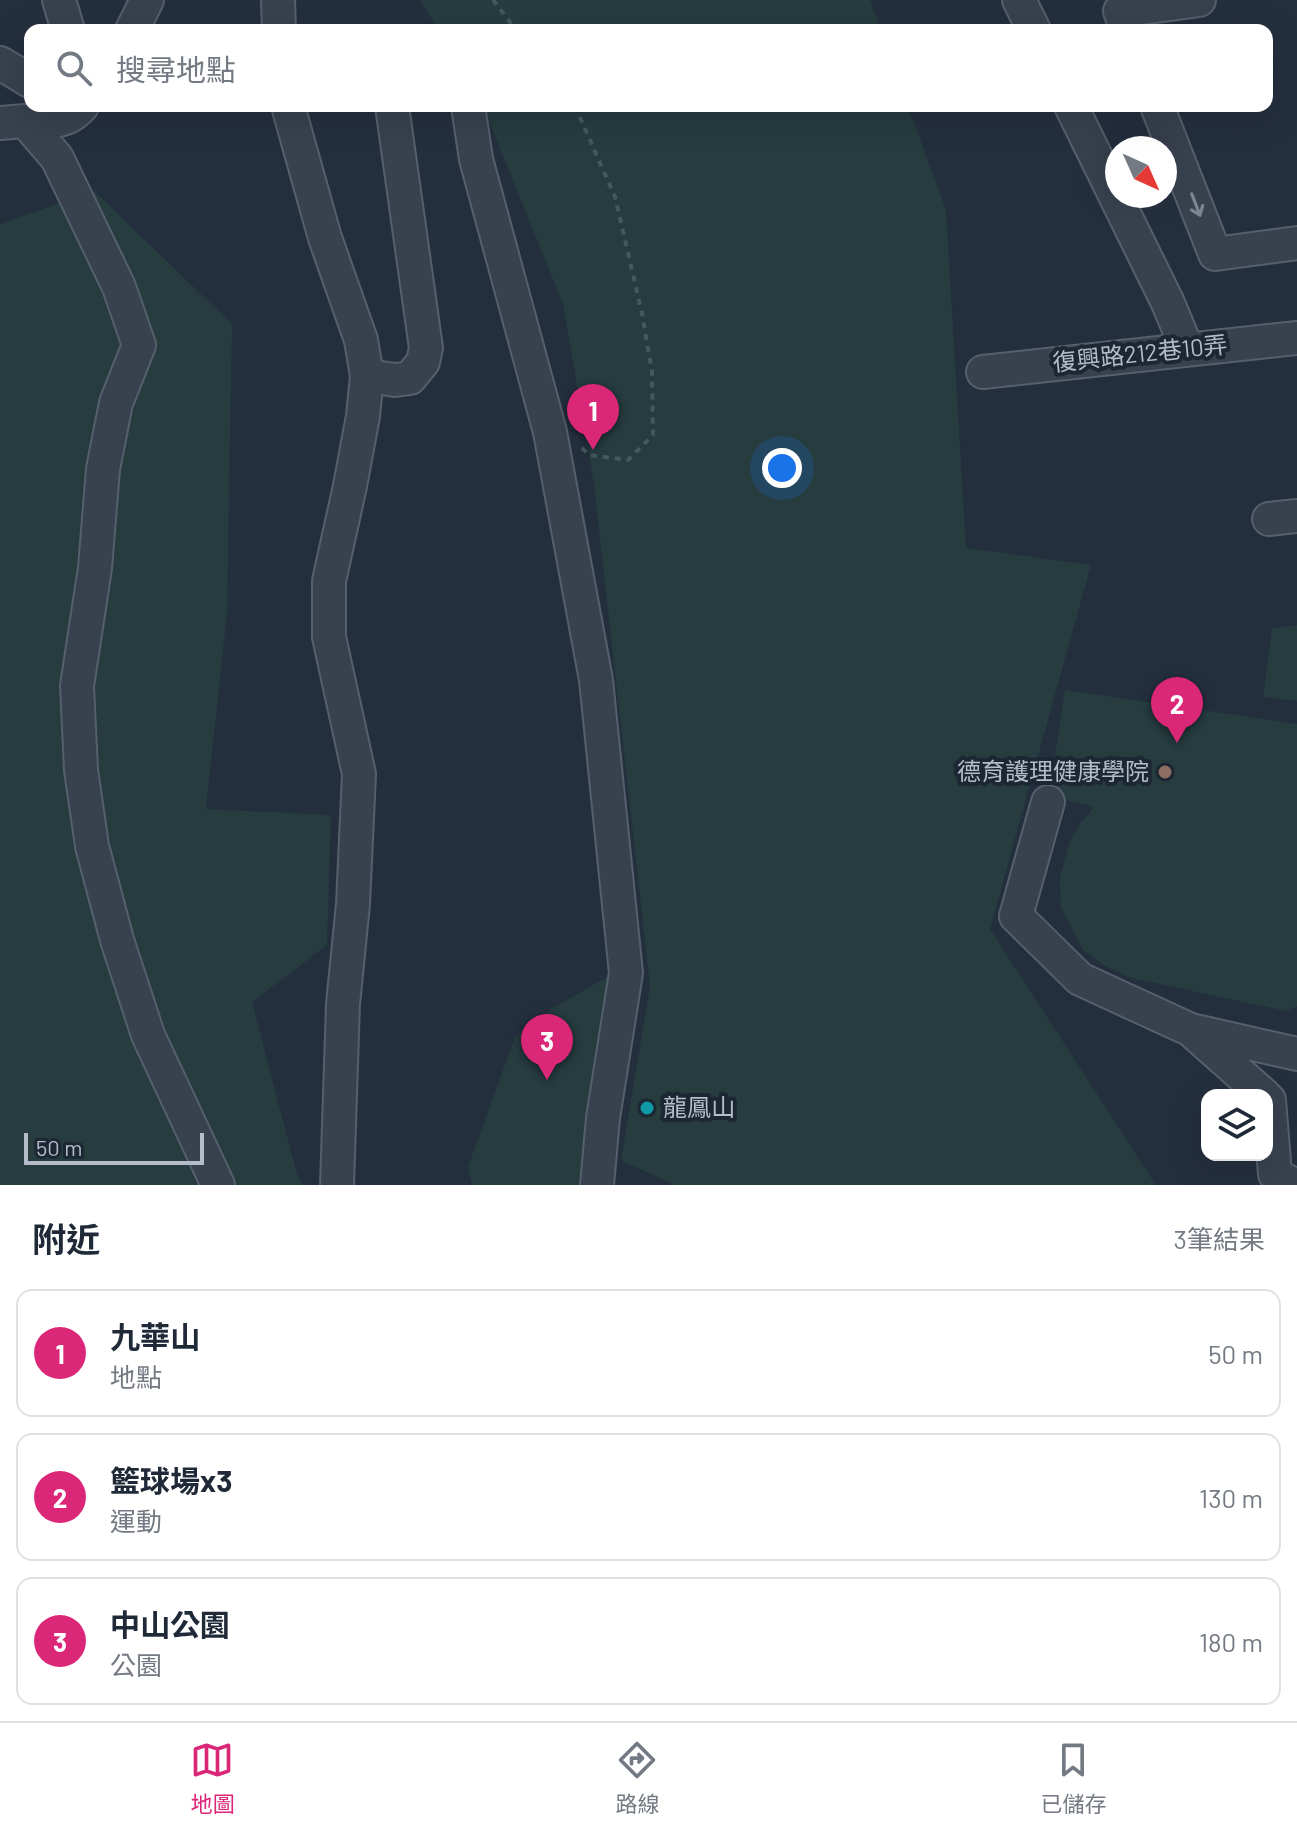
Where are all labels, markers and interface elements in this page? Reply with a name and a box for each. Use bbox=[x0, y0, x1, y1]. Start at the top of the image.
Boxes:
search box bbox=[24, 24, 1273, 112]
icon: search bbox=[52, 46, 96, 90]
text: 搜尋地點 bbox=[116, 51, 236, 87]
north arrow bbox=[1105, 136, 1177, 208]
one-way arrow bbox=[1189, 192, 1204, 217]
street label: 復興路212巷10弄 bbox=[1051, 329, 1229, 376]
pin: 1 bbox=[567, 384, 619, 450]
your location bbox=[762, 448, 802, 488]
pin: 2 bbox=[1151, 677, 1203, 743]
place label: 德育護理健康學院 bbox=[957, 756, 1149, 785]
marker: 德育護理健康學院 bbox=[1156, 763, 1174, 781]
pin: 3 bbox=[521, 1014, 573, 1080]
map controls bbox=[1201, 1089, 1273, 1161]
button: layers bbox=[1201, 1089, 1273, 1161]
place label: 龍鳳山 bbox=[663, 1092, 735, 1121]
marker: 龍鳳山 bbox=[638, 1099, 656, 1117]
scale bar bbox=[24, 1129, 204, 1165]
text: 50 m bbox=[36, 1134, 82, 1160]
text: 附近 bbox=[32, 1218, 100, 1259]
text: 3筆結果 bbox=[1174, 1223, 1265, 1254]
text: 九華山 bbox=[110, 1318, 200, 1354]
text: 1 bbox=[55, 1338, 65, 1369]
text: 50 m bbox=[1208, 1338, 1263, 1369]
text: 地點 bbox=[110, 1361, 162, 1392]
text: 籃球場x3 bbox=[110, 1462, 232, 1498]
text: 2 bbox=[53, 1482, 67, 1513]
text: 130 m bbox=[1199, 1482, 1263, 1513]
text: 運動 bbox=[110, 1505, 162, 1536]
text: 中山公園 bbox=[110, 1606, 230, 1642]
text: 3 bbox=[53, 1626, 67, 1657]
text: 180 m bbox=[1199, 1626, 1263, 1657]
text: 公園 bbox=[110, 1649, 162, 1680]
tab: 地圖 bbox=[190, 1738, 235, 1818]
tab: 路線 bbox=[615, 1738, 660, 1818]
tab: 已儲存 bbox=[1040, 1738, 1107, 1818]

